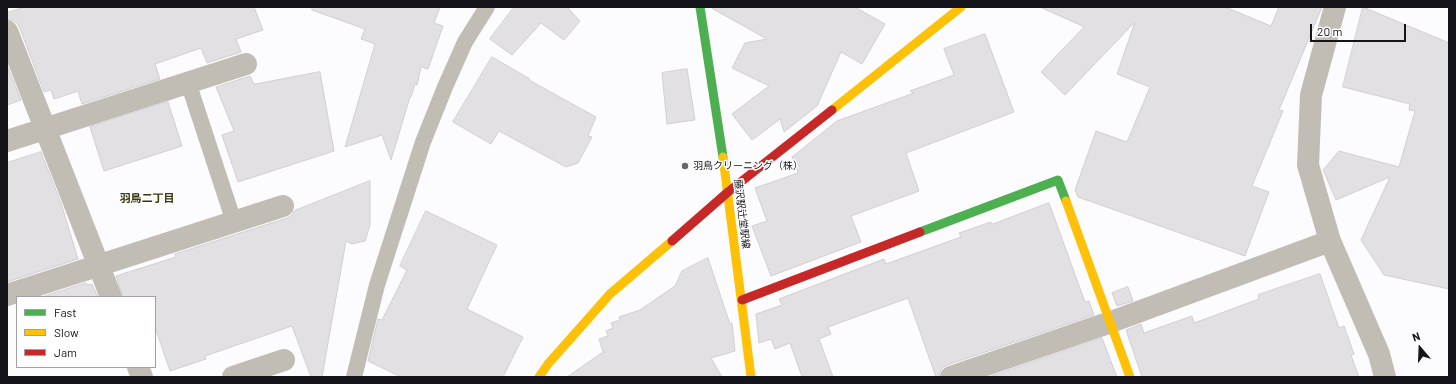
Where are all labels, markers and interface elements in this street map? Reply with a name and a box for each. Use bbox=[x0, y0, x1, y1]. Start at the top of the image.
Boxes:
scale bar bbox=[1312, 16, 1408, 42]
text: 20 m bbox=[1317, 24, 1343, 38]
place label: 羽鳥クリーニング（株） bbox=[693, 160, 803, 172]
marker: 羽鳥クリーニング（株） bbox=[680, 161, 690, 171]
street label: 藤沢駅辻堂駅線 bbox=[732, 179, 752, 249]
district label: 羽鳥二丁目 bbox=[120, 191, 174, 205]
legend bbox=[16, 296, 156, 368]
text: Fast bbox=[54, 305, 77, 319]
text: Slow bbox=[54, 325, 79, 339]
north arrow bbox=[1400, 328, 1440, 368]
text: N bbox=[1410, 329, 1422, 344]
text: Jam bbox=[54, 345, 77, 359]

